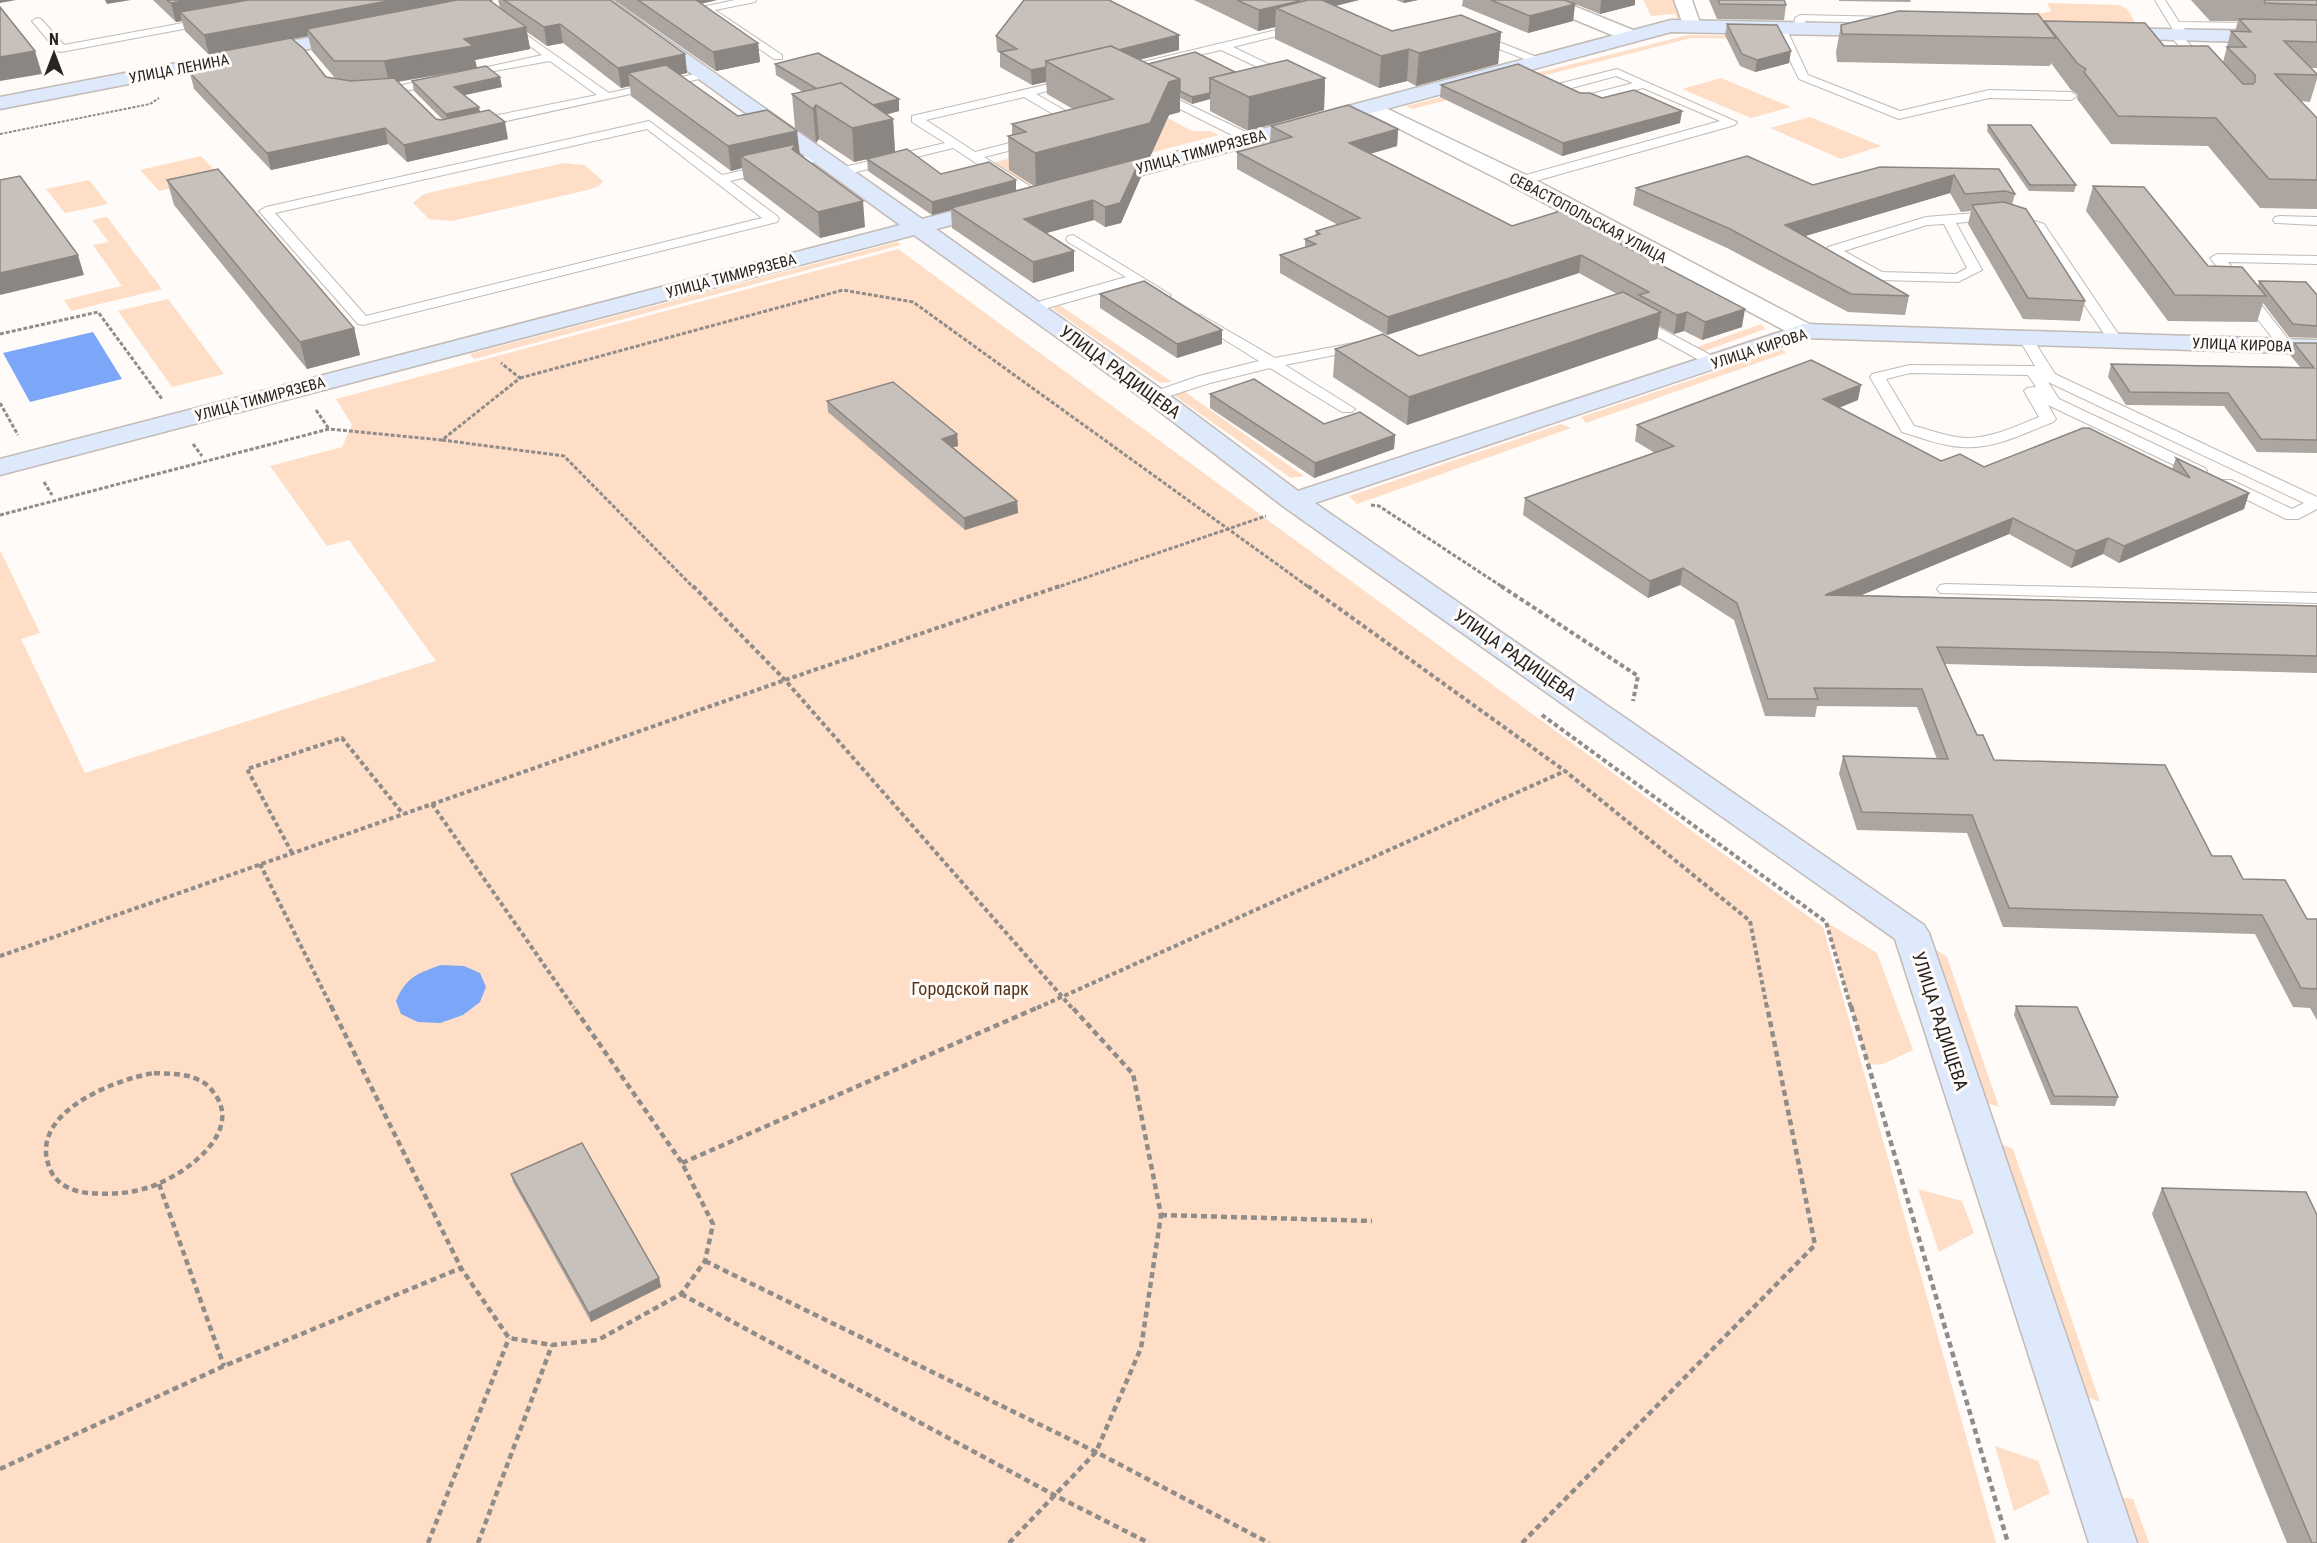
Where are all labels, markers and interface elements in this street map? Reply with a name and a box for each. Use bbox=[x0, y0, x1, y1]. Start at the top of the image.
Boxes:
north arrow bbox=[24, 24, 84, 84]
text: N bbox=[49, 30, 59, 49]
street label: УЛИЦА ЛЕНИНА bbox=[127, 50, 231, 88]
street label: УЛИЦА ТИМИРЯЗЕВА bbox=[1134, 126, 1269, 178]
street label: СЕВАСТОПОЛЬСКАЯ УЛИЦА bbox=[1506, 169, 1670, 267]
street label: УЛИЦА ТИМИРЯЗЕВА bbox=[664, 250, 799, 302]
street label: УЛИЦА РАДИЩЕВА bbox=[1056, 321, 1185, 423]
street label: УЛИЦА КИРОВА bbox=[1709, 325, 1810, 373]
street label: УЛИЦА КИРОВА bbox=[2192, 334, 2293, 356]
street label: УЛИЦА ТИМИРЯЗЕВА bbox=[193, 373, 328, 425]
street label: УЛИЦА РАДИЩЕВА bbox=[1450, 605, 1581, 705]
street label: УЛИЦА РАДИЩЕВА bbox=[1908, 949, 1973, 1093]
park label: Городской парк bbox=[911, 978, 1029, 999]

